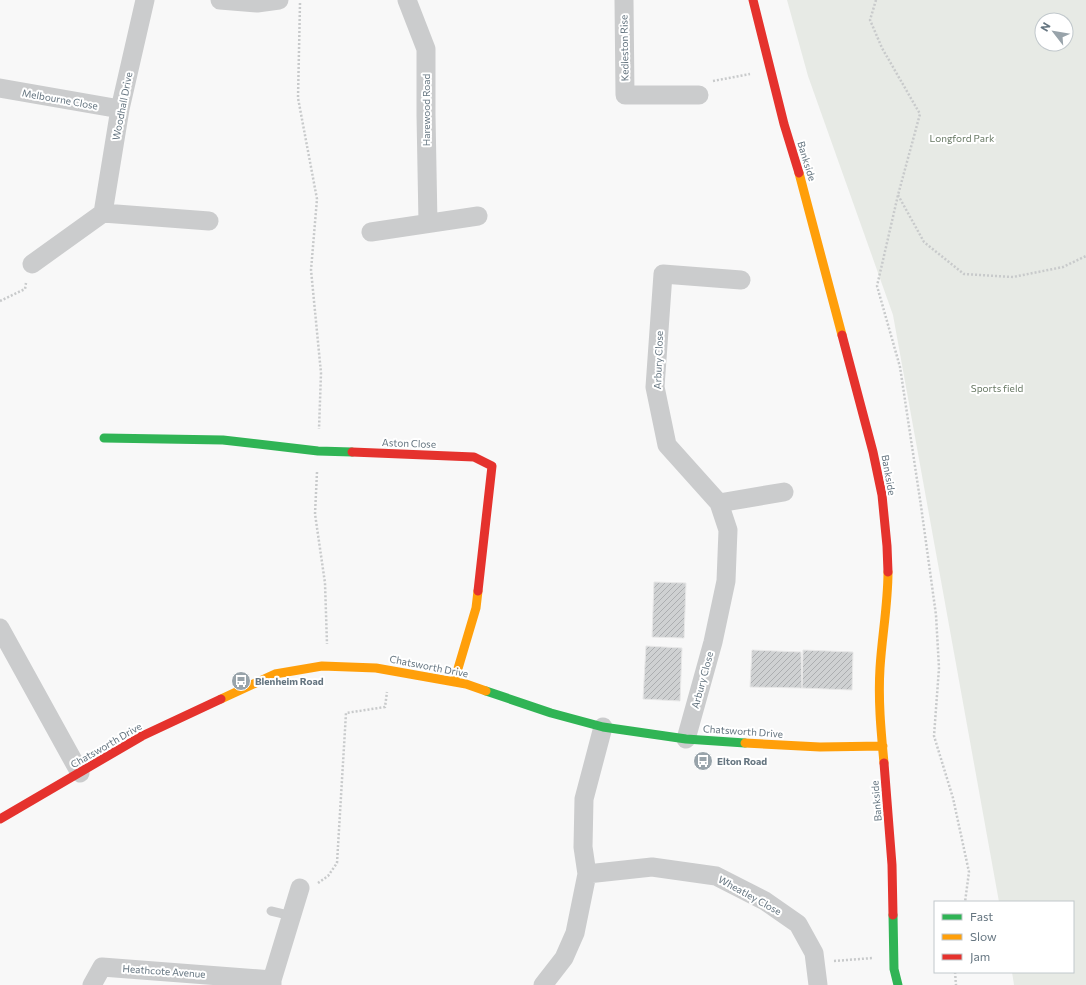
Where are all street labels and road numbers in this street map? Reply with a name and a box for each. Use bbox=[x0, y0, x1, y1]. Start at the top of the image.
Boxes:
street label: Kedleston Rise bbox=[617, 15, 631, 81]
street label: Woodhall Drive bbox=[109, 71, 135, 141]
street label: Harewood Road bbox=[420, 74, 432, 146]
street label: Melbourne Close bbox=[21, 86, 99, 112]
street label: Bankside bbox=[795, 140, 819, 182]
street label: Arbury Close bbox=[651, 331, 665, 389]
street label: Aston Close bbox=[382, 436, 436, 450]
street label: Bankside bbox=[880, 454, 898, 496]
street label: Arbury Close bbox=[689, 650, 715, 710]
street label: Chatsworth Drive bbox=[389, 652, 469, 680]
street label: Chatsworth Drive bbox=[68, 720, 144, 770]
street label: Chatsworth Drive bbox=[703, 722, 783, 740]
street label: Bankside bbox=[868, 780, 884, 822]
street label: Wheatley Close bbox=[716, 873, 784, 917]
street label: Heathcote Avenue bbox=[122, 962, 206, 980]

